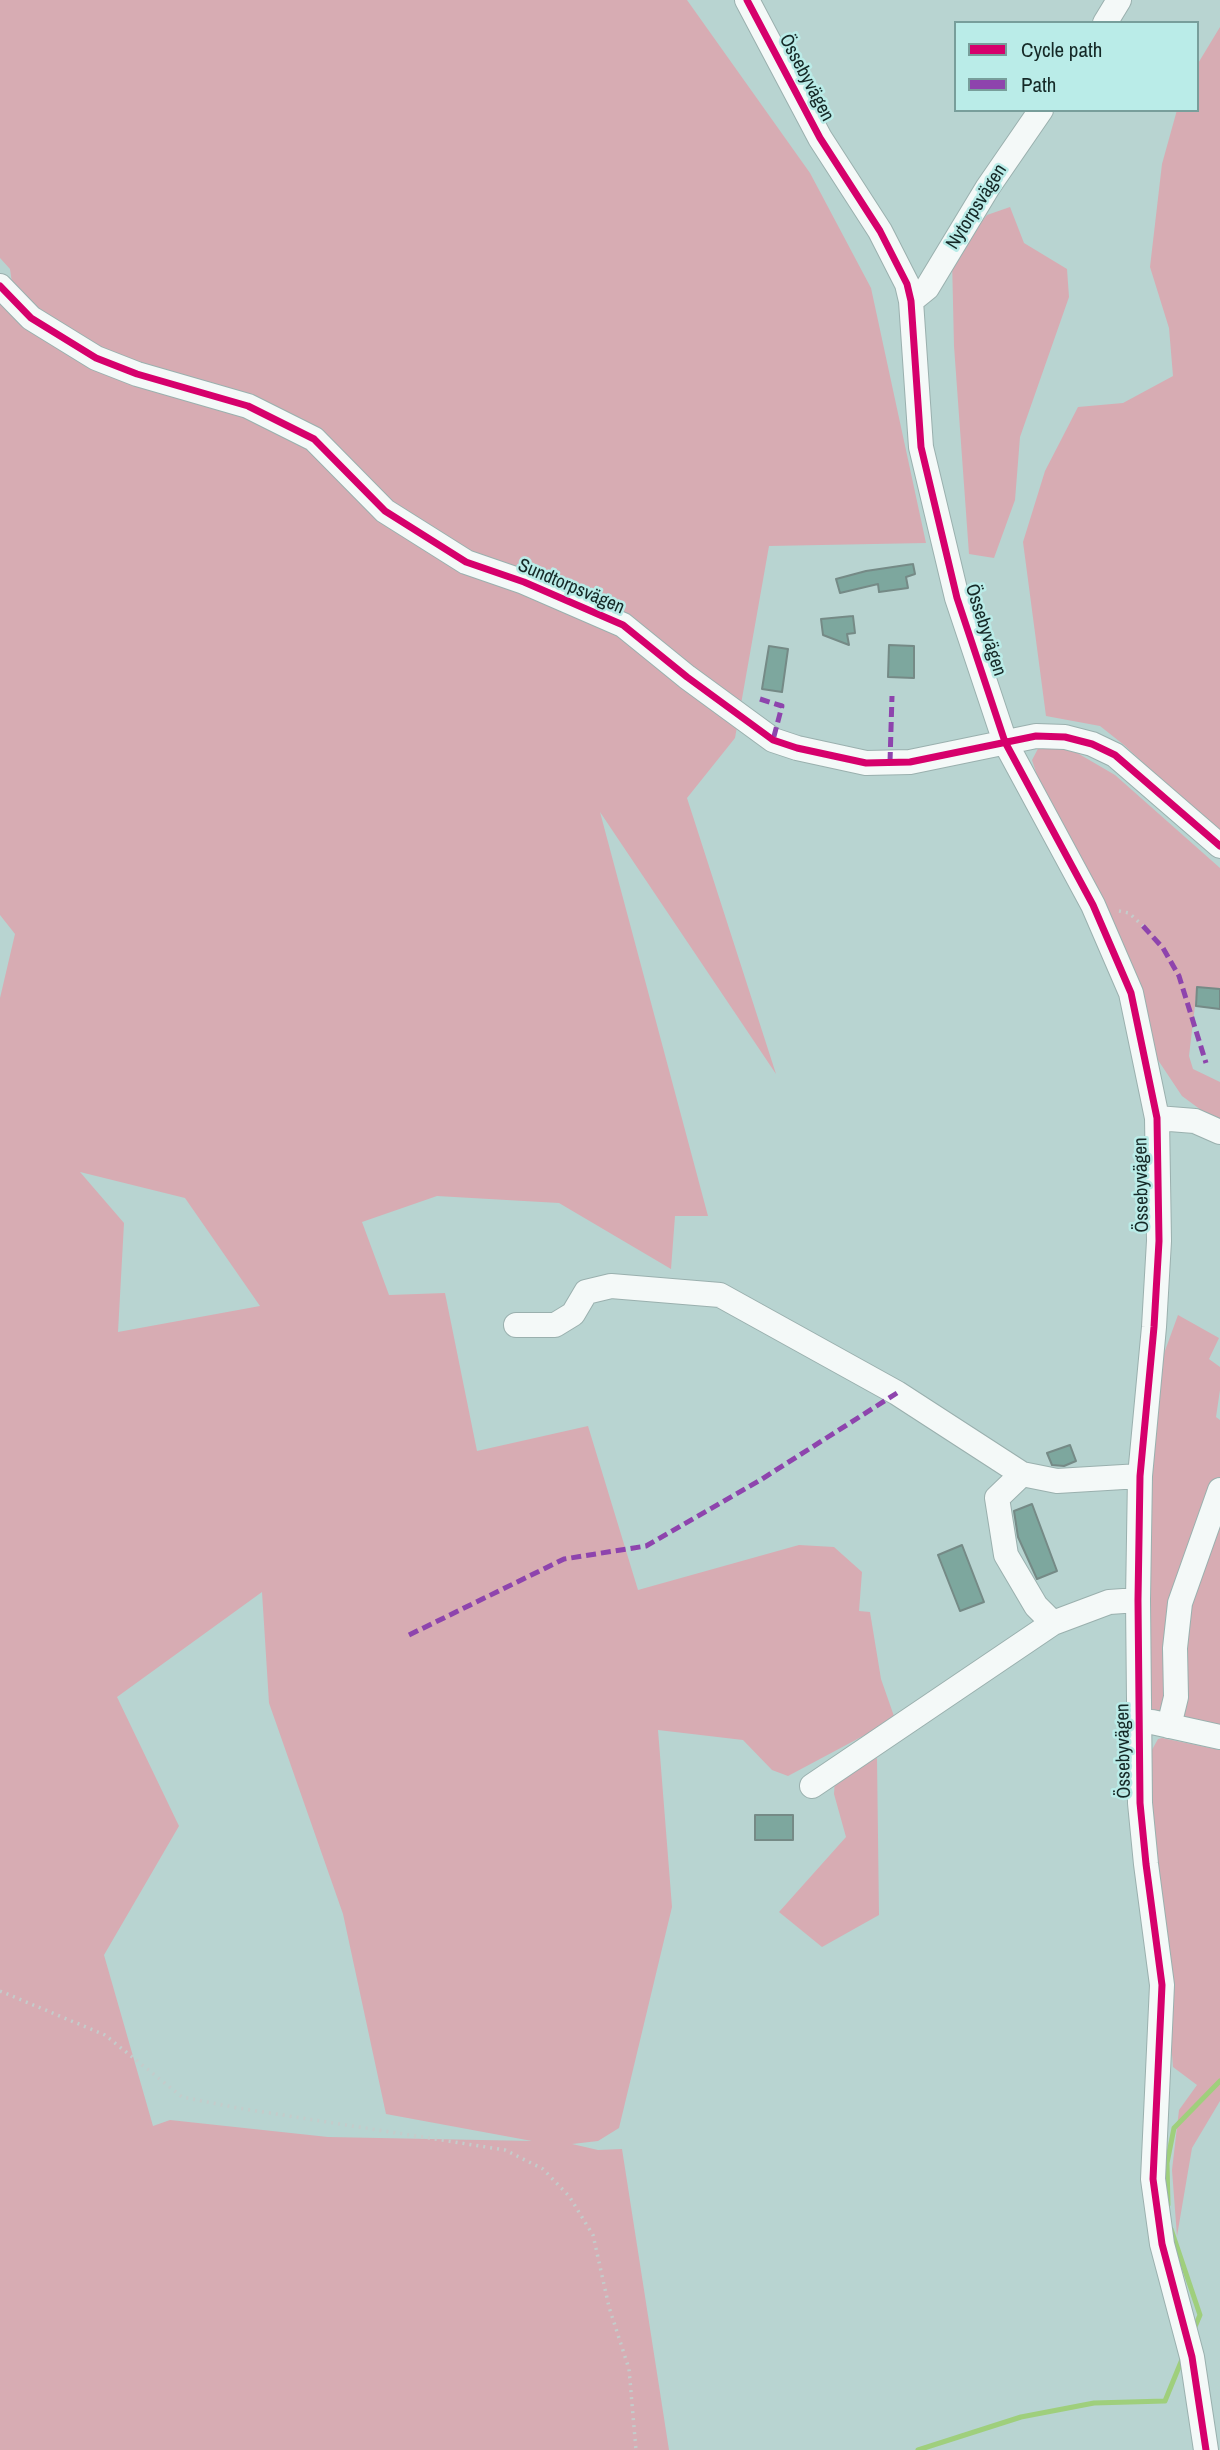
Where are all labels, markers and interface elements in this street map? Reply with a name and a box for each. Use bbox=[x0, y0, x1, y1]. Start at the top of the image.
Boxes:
legend bbox=[954, 21, 1199, 112]
street label: Össebyvägen bbox=[774, 31, 838, 125]
text: Cycle path bbox=[1021, 35, 1102, 64]
text: Path bbox=[1021, 70, 1056, 99]
street label: Nytorpsvägen bbox=[942, 160, 1012, 254]
street label: Sundtorpsvägen bbox=[514, 554, 628, 620]
street label: Össebyvägen bbox=[959, 581, 1011, 679]
street label: Össebyvägen bbox=[1130, 1137, 1154, 1233]
street label: Össebyvägen bbox=[1112, 1703, 1136, 1799]

